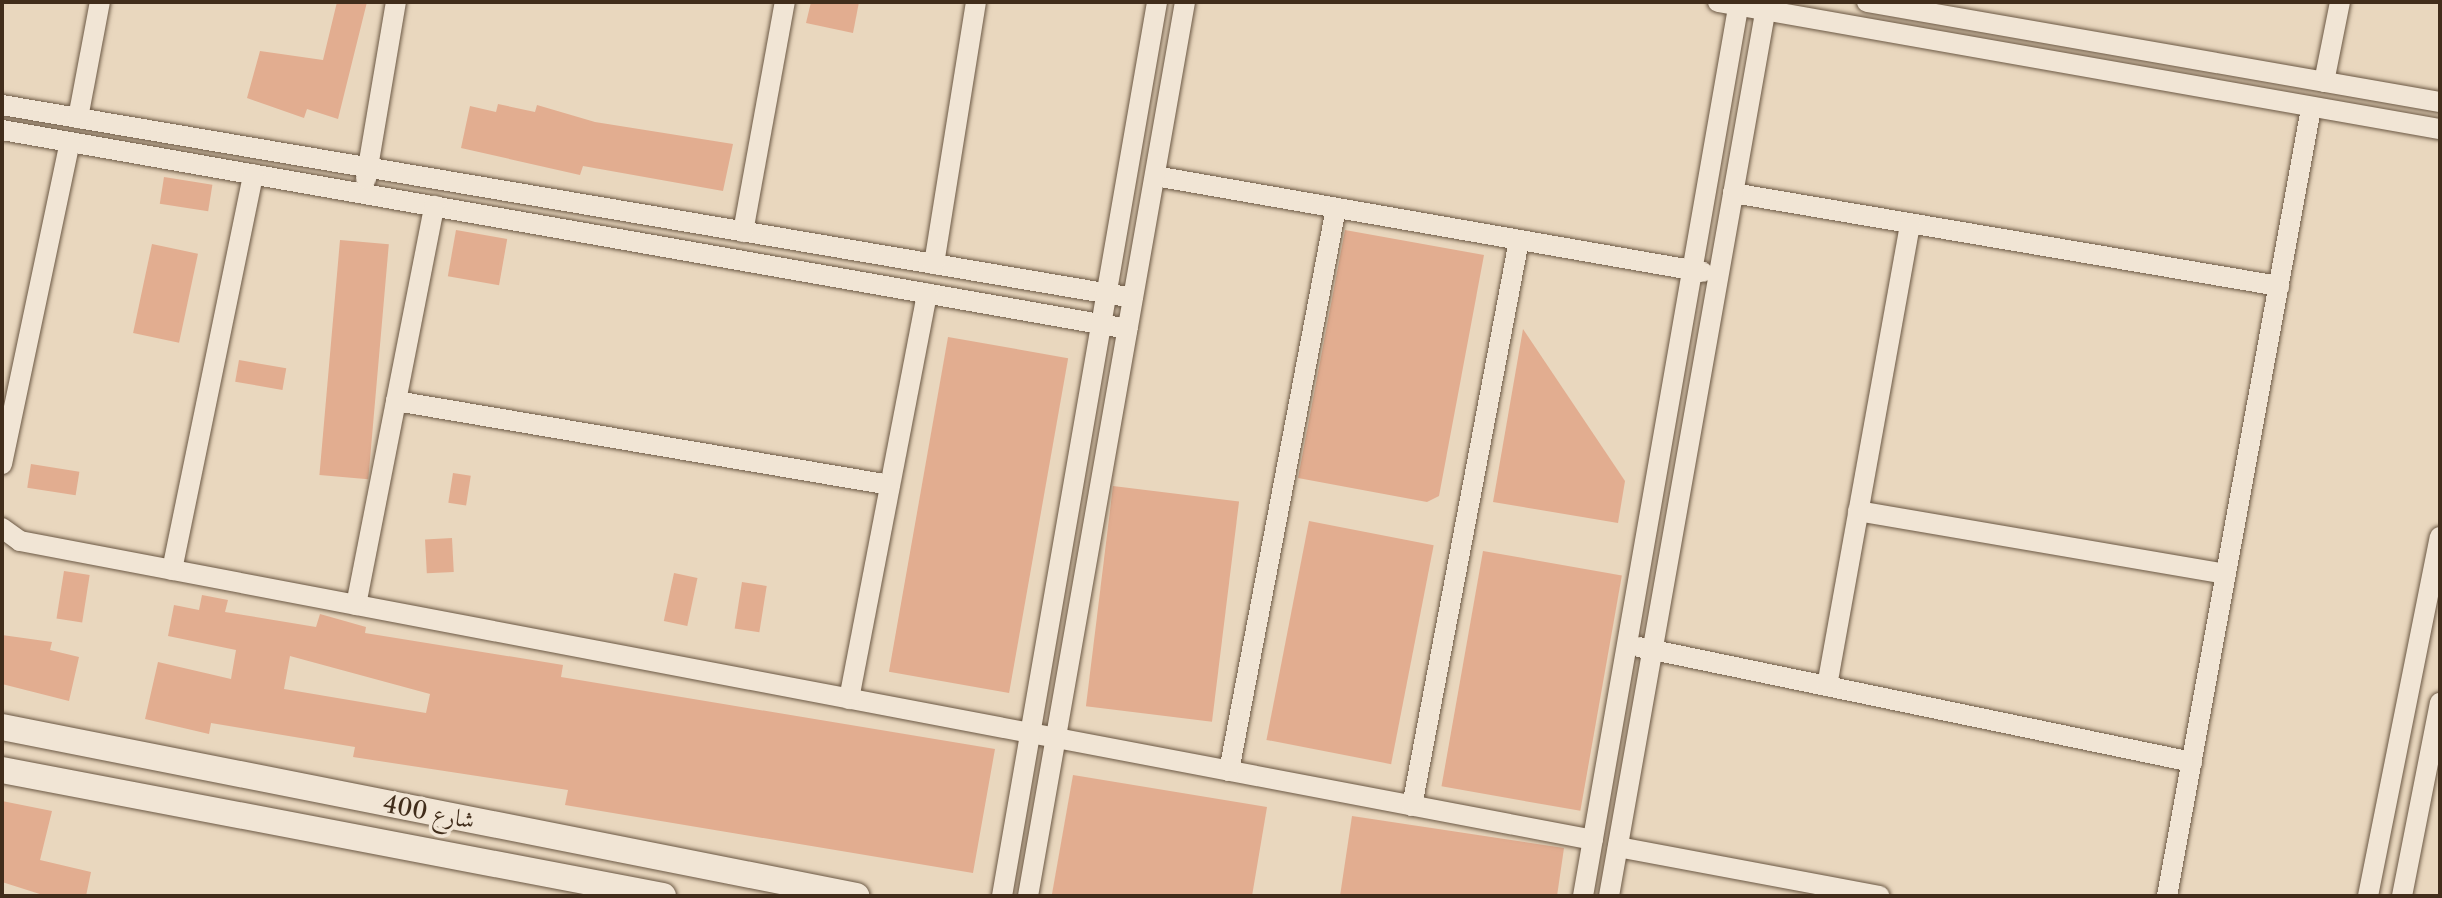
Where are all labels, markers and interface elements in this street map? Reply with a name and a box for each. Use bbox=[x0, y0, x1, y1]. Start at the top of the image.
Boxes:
street label: شارع 400 bbox=[381, 789, 477, 835]

